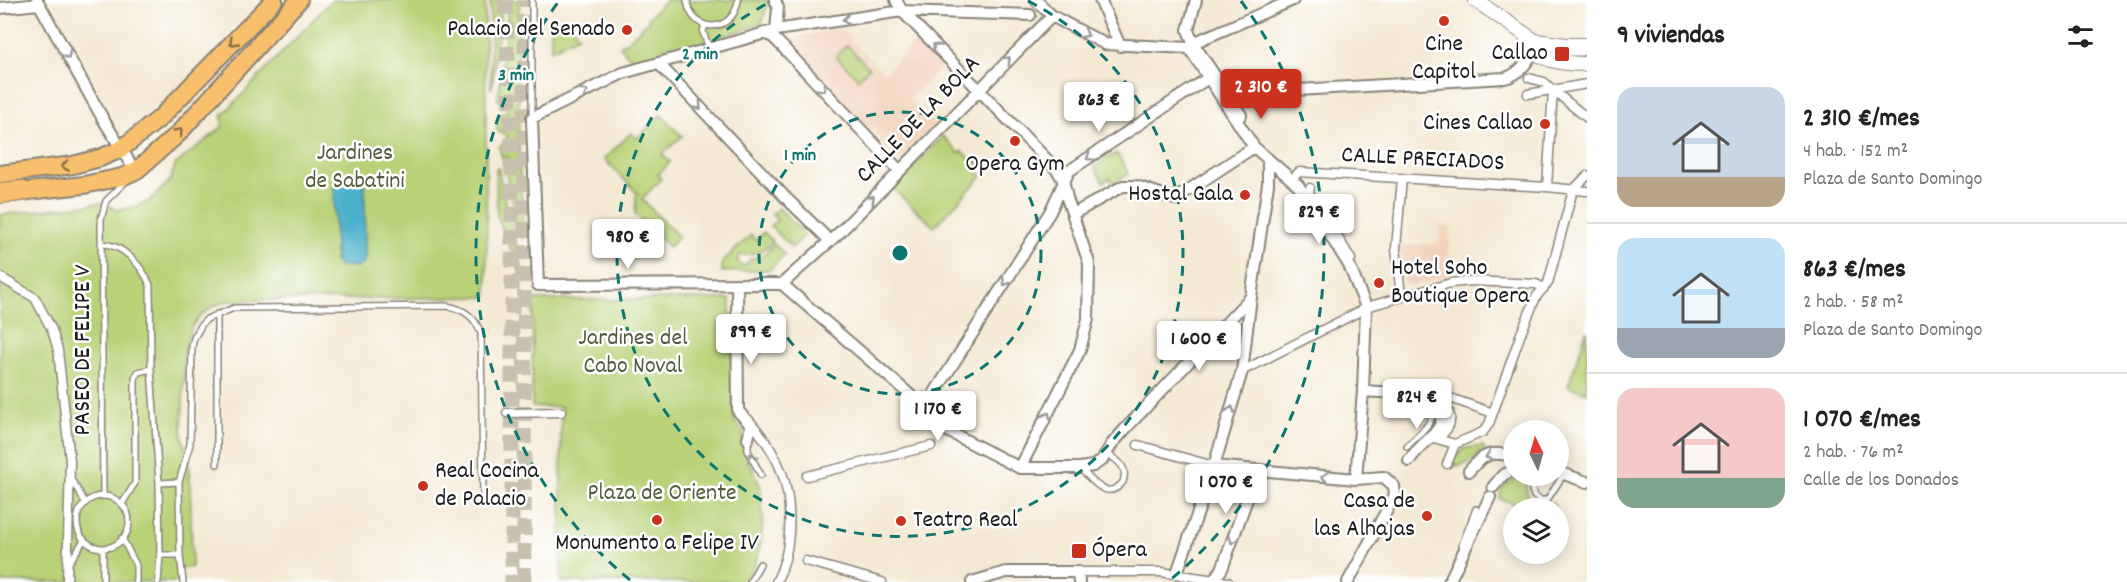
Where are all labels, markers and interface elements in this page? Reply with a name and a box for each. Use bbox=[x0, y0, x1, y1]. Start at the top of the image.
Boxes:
place label: Palacio del Senado bbox=[447, 13, 615, 47]
one-way arrow bbox=[842, 13, 851, 25]
marker: Cine Capitol bbox=[1437, 14, 1451, 28]
text: 9 viviendas bbox=[1617, 18, 1725, 55]
icon: filters bbox=[2064, 20, 2097, 53]
marker: Palacio del Senado bbox=[620, 23, 634, 37]
one-way arrow bbox=[1078, 27, 1089, 38]
place label: Cine Capitol bbox=[1412, 28, 1476, 90]
one-way arrow bbox=[230, 35, 241, 46]
place label: Callao bbox=[1492, 37, 1548, 71]
text: 2 min bbox=[682, 43, 718, 68]
one-way arrow bbox=[933, 43, 944, 54]
marker: Callao bbox=[1553, 45, 1571, 63]
street label: CALLE DE LA BOLA bbox=[849, 48, 989, 192]
one-way arrow bbox=[60, 49, 71, 59]
one-way arrow bbox=[1001, 56, 1011, 67]
text: 3 min bbox=[498, 64, 534, 89]
pin: 2 310 € bbox=[1206, 69, 1316, 120]
text: 2 310 € bbox=[1234, 74, 1288, 102]
one-way arrow bbox=[814, 80, 825, 91]
pin: 863 € bbox=[1057, 82, 1141, 133]
text: 863 € bbox=[1078, 87, 1120, 115]
one-way arrow bbox=[578, 88, 589, 99]
one-way arrow bbox=[691, 99, 702, 110]
text: 2 310 €/mes bbox=[1803, 101, 1920, 138]
place label: Cines Callao bbox=[1423, 107, 1533, 141]
icon: home bbox=[1665, 111, 1737, 183]
marker: Cines Callao bbox=[1538, 117, 1552, 131]
one-way arrow bbox=[172, 129, 183, 139]
marker: Opera Gym bbox=[1008, 134, 1022, 148]
park label: Jardines de Sabatini bbox=[305, 137, 405, 199]
text: 4 hab. · 152 m² bbox=[1803, 138, 1908, 166]
street label: CALLE PRECIADOS bbox=[1340, 139, 1506, 181]
text: 1 min bbox=[784, 144, 816, 169]
place label: Opera Gym bbox=[965, 148, 1065, 182]
one-way arrow bbox=[1085, 150, 1096, 161]
one-way arrow bbox=[61, 159, 70, 171]
text: Plaza de Santo Domingo bbox=[1803, 166, 1982, 194]
place label: Hostal Gala bbox=[1128, 178, 1234, 212]
marker: Hostal Gala bbox=[1238, 188, 1252, 202]
pin: 829 € bbox=[1277, 194, 1361, 245]
one-way arrow bbox=[864, 196, 875, 207]
text: 829 € bbox=[1298, 199, 1340, 227]
pin: 980 € bbox=[586, 219, 670, 270]
text: 980 € bbox=[606, 224, 650, 252]
centre of rings bbox=[890, 243, 910, 263]
place label: Hotel Soho Boutique Opera bbox=[1391, 252, 1530, 314]
text: 863 €/mes bbox=[1803, 252, 1906, 289]
icon: home bbox=[1665, 262, 1737, 334]
street label: PASEO DE FELIPE V bbox=[67, 264, 101, 436]
one-way arrow bbox=[1001, 276, 1013, 286]
marker: Hotel Soho Boutique Opera bbox=[1372, 276, 1386, 290]
text: 2 hab. · 58 m² bbox=[1803, 289, 1903, 317]
pin: 899 € bbox=[709, 314, 793, 365]
text: Plaza de Santo Domingo bbox=[1803, 317, 1982, 345]
text: 899 € bbox=[730, 319, 772, 347]
pin: 1 600 € bbox=[1144, 321, 1254, 372]
park label: Jardines del Cabo Noval bbox=[578, 322, 688, 384]
text: 1 600 € bbox=[1171, 326, 1227, 354]
pin: 824 € bbox=[1375, 379, 1459, 430]
text: 824 € bbox=[1397, 384, 1437, 412]
pin: 1 170 € bbox=[883, 391, 993, 442]
text: 1 170 € bbox=[914, 396, 962, 424]
text: 1 070 €/mes bbox=[1803, 402, 1921, 439]
one-way arrow bbox=[1224, 405, 1236, 416]
one-way arrow bbox=[1040, 412, 1051, 423]
icon: home bbox=[1665, 412, 1737, 484]
north arrow bbox=[1503, 420, 1569, 486]
map controls bbox=[1503, 420, 1569, 564]
text: 2 hab. · 76 m² bbox=[1803, 439, 1904, 467]
one-way arrow bbox=[1484, 449, 1495, 462]
one-way arrow bbox=[747, 453, 759, 464]
place label: Real Cocina de Palacio bbox=[435, 455, 539, 517]
pin: 1 070 € bbox=[1171, 464, 1281, 515]
text: Calle de los Donados bbox=[1803, 467, 1959, 495]
text: 1 070 € bbox=[1199, 469, 1253, 497]
one-way arrow bbox=[1321, 470, 1330, 483]
park label: Plaza de Oriente bbox=[587, 477, 737, 511]
marker: Real Cocina de Palacio bbox=[416, 479, 430, 493]
place label: Casa de las Alhajas bbox=[1314, 485, 1415, 547]
button: layers bbox=[1503, 498, 1569, 564]
place label: Teatro Real bbox=[913, 504, 1018, 538]
marker: Casa de las Alhajas bbox=[1420, 509, 1434, 523]
marker: Monumento a Felipe IV bbox=[650, 513, 664, 527]
marker: Teatro Real bbox=[894, 514, 908, 528]
place label: Monumento a Felipe IV bbox=[555, 527, 759, 561]
place label: Ópera bbox=[1092, 534, 1148, 568]
one-way arrow bbox=[1227, 534, 1240, 544]
marker: Ópera bbox=[1070, 542, 1088, 560]

